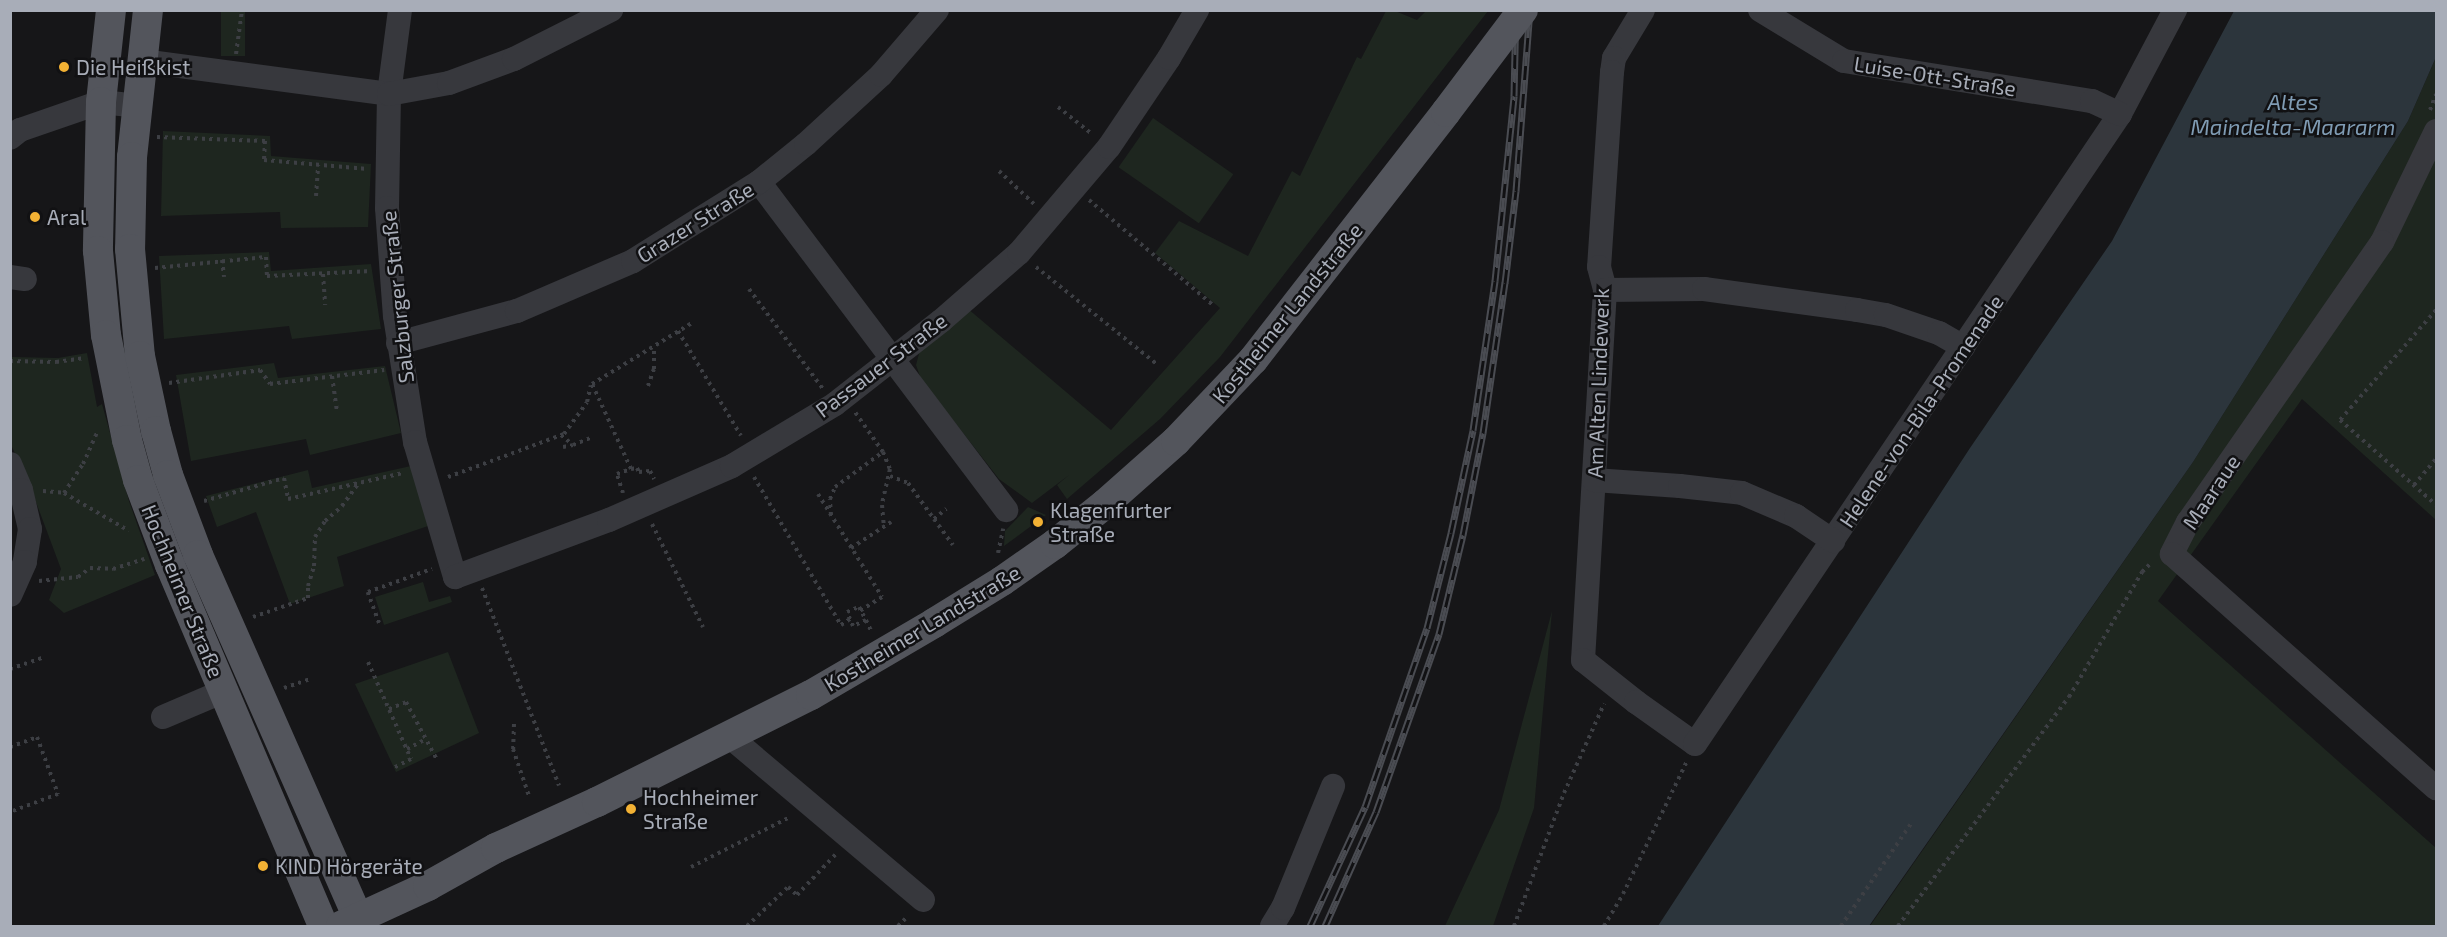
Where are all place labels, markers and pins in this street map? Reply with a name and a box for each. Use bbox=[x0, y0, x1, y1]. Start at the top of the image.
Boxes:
place label: Die Heißkist bbox=[76, 54, 190, 80]
marker: Die Heißkist bbox=[57, 60, 71, 74]
place label: Aral bbox=[47, 204, 86, 230]
marker: Aral bbox=[28, 210, 42, 224]
place label: Klagenfurter Straße bbox=[1050, 497, 1171, 547]
marker: Klagenfurter Straße bbox=[1031, 515, 1045, 529]
place label: Hochheimer Straße bbox=[643, 784, 758, 834]
marker: Hochheimer Straße bbox=[624, 802, 638, 816]
place label: KIND Hörgeräte bbox=[275, 853, 423, 879]
marker: KIND Hörgeräte bbox=[256, 859, 270, 873]

